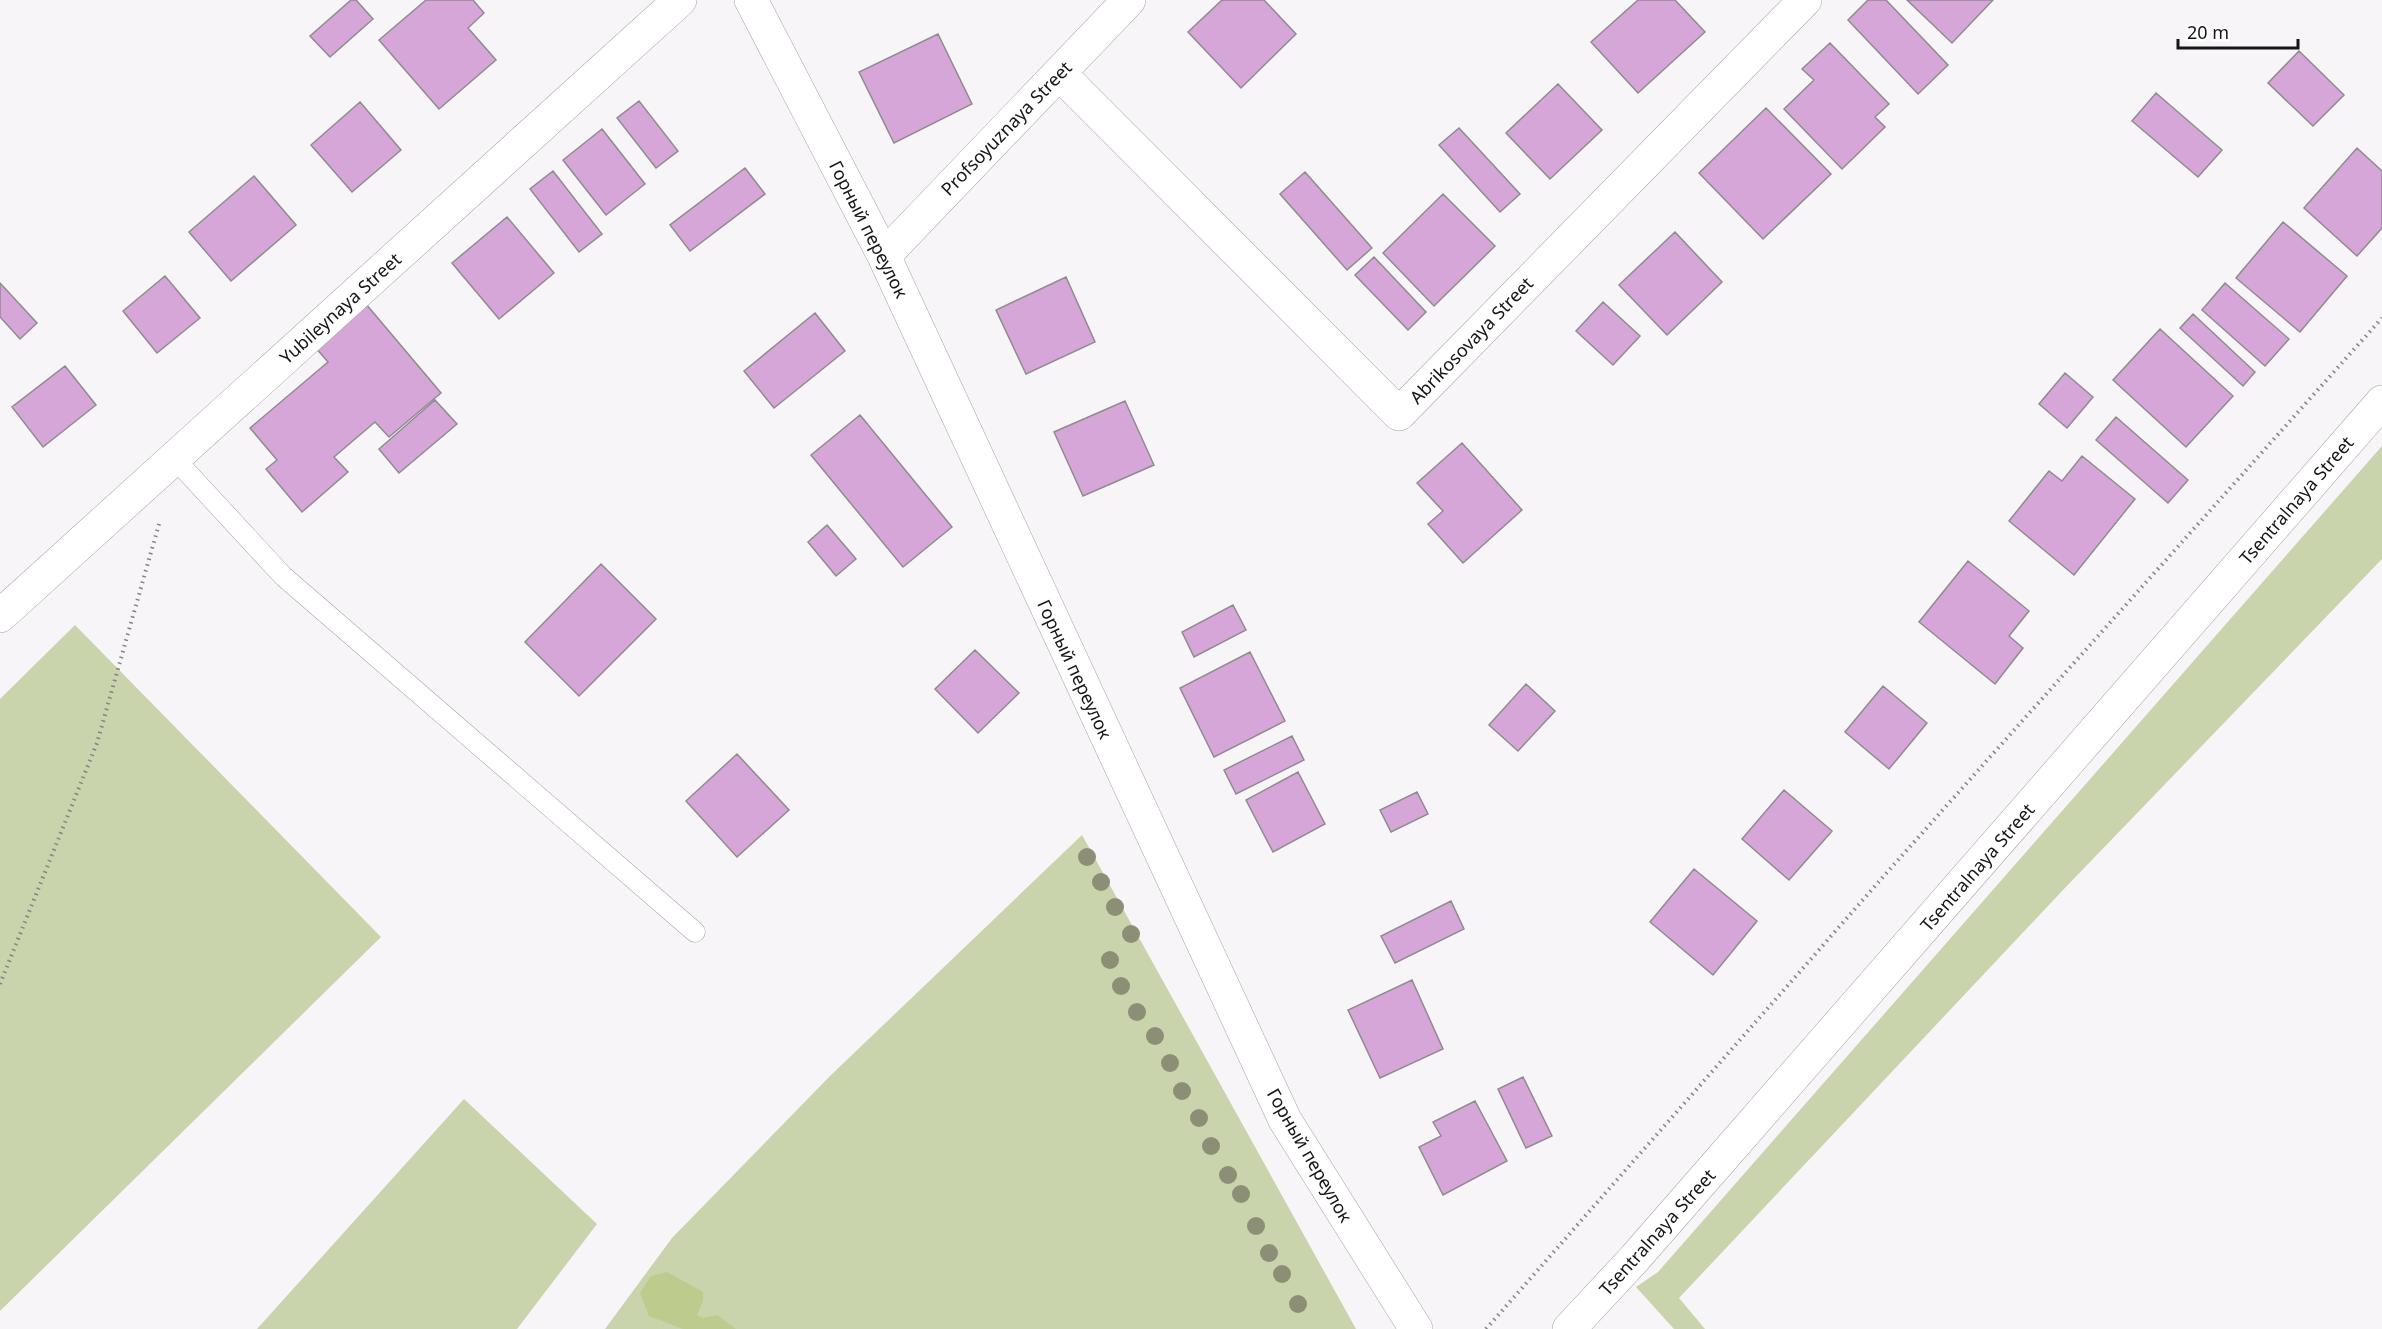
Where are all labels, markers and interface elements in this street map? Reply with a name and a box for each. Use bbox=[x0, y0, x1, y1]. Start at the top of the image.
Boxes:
scale bar bbox=[2178, 12, 2298, 50]
text: 20 m bbox=[2187, 20, 2229, 44]
street label: Profsoyuznaya Street bbox=[935, 55, 1077, 201]
street label: Горный переулок bbox=[824, 156, 914, 302]
street label: Yubileynaya Street bbox=[274, 247, 406, 369]
street label: Abrikosovaya Street bbox=[1404, 271, 1538, 409]
street label: Tsentralnaya Street bbox=[2234, 430, 2359, 569]
street label: Горный переулок bbox=[1032, 596, 1118, 743]
street label: Tsentralnaya Street bbox=[1915, 797, 2040, 936]
street label: Горный переулок bbox=[1262, 1084, 1358, 1227]
street label: Tsentralnaya Street bbox=[1594, 1163, 1721, 1300]

